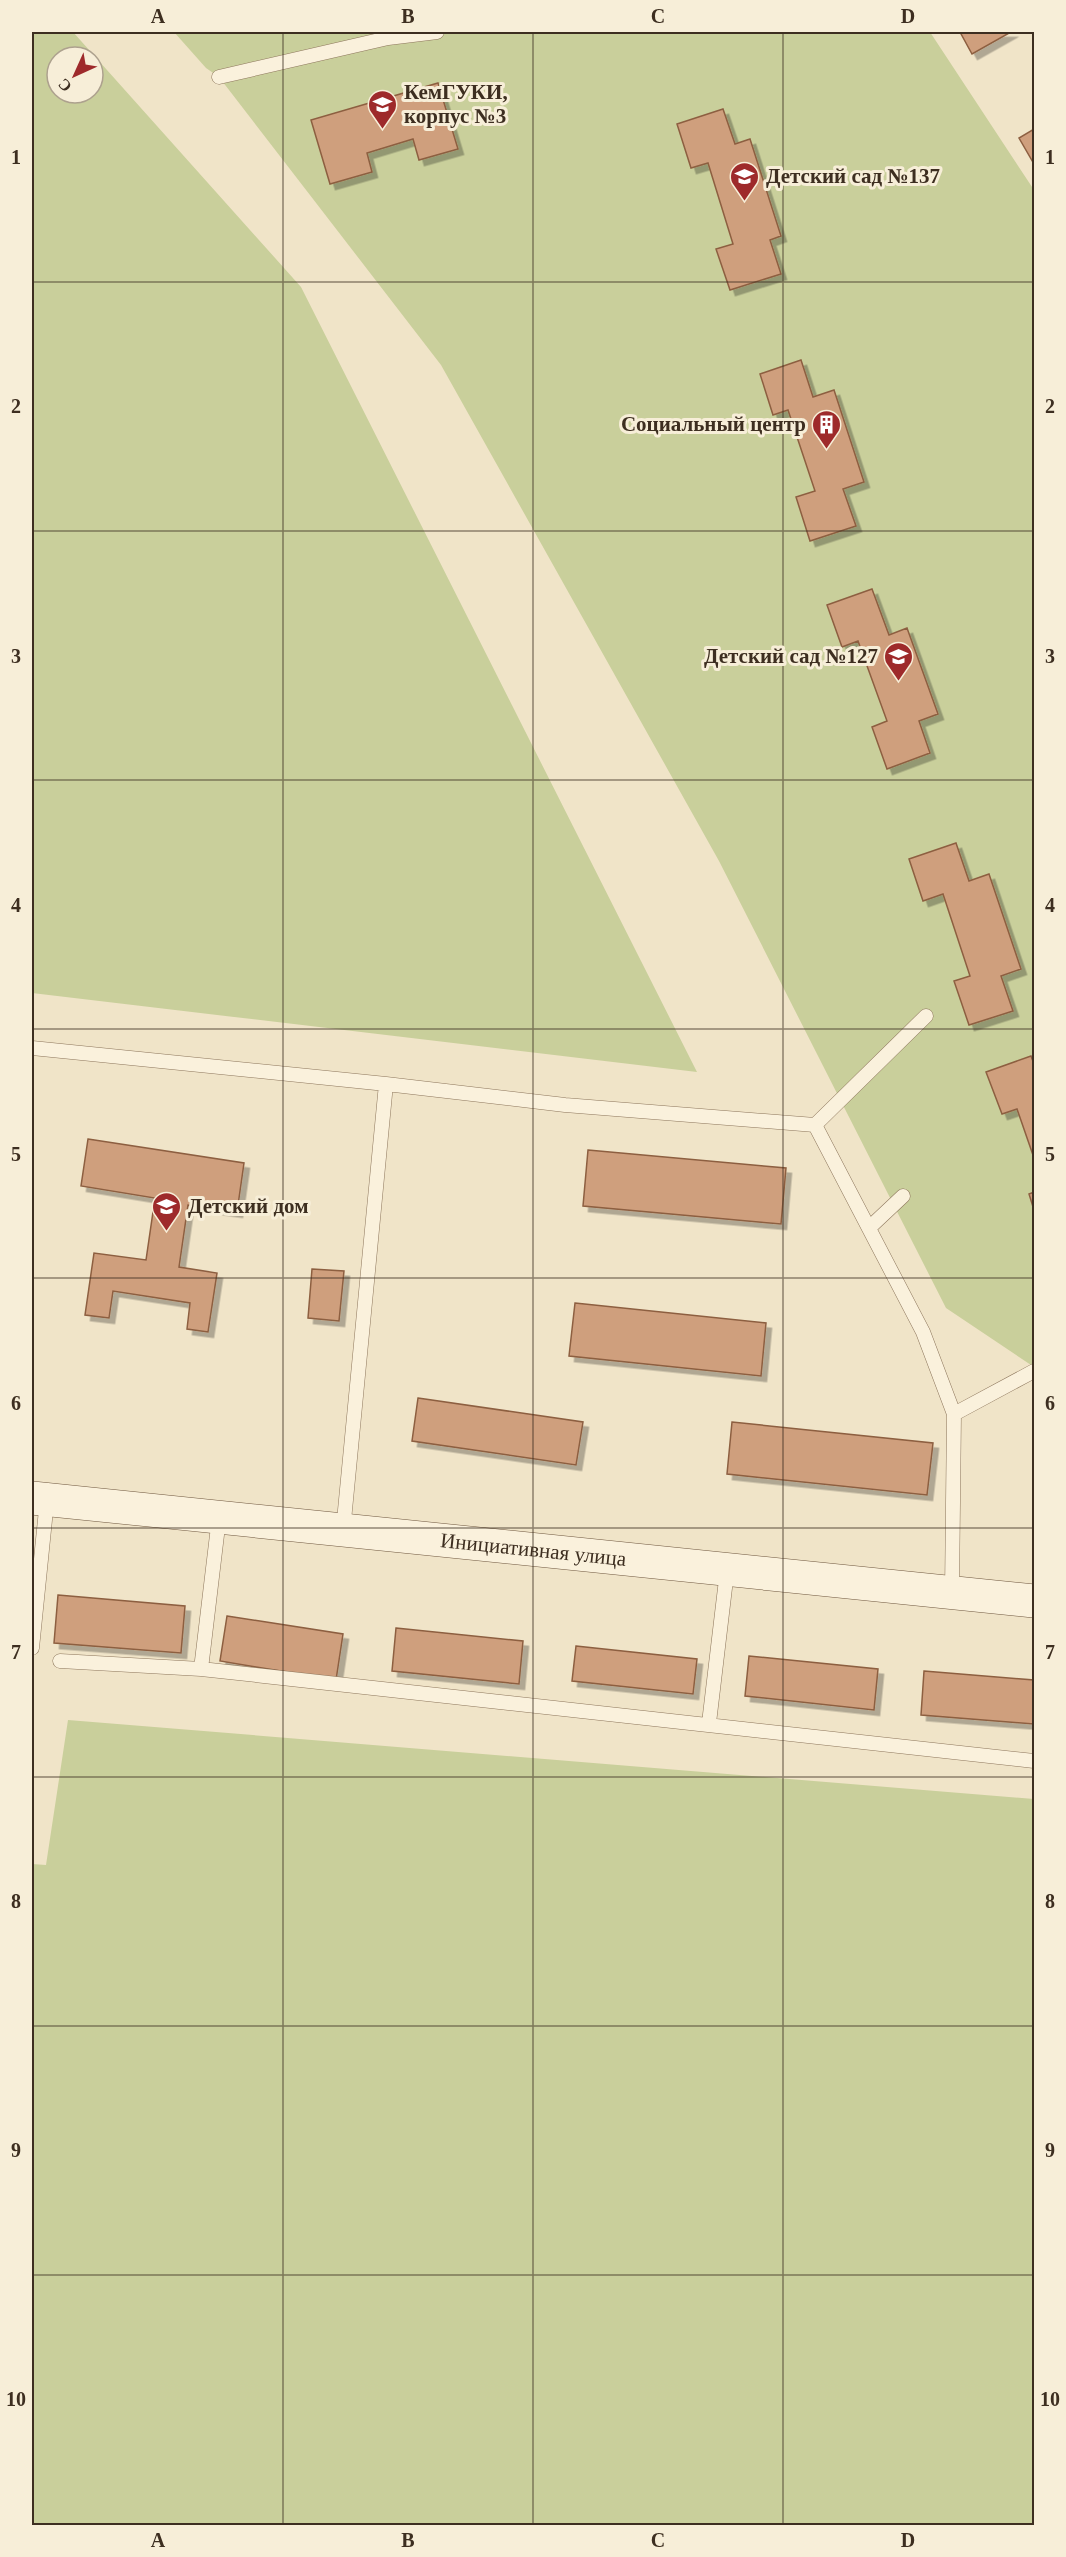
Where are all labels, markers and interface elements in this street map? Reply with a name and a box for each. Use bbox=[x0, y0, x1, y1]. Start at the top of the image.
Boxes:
text: A bbox=[151, 5, 166, 27]
text: B bbox=[401, 5, 415, 27]
text: C bbox=[651, 5, 665, 27]
text: D bbox=[901, 5, 915, 27]
north arrow bbox=[45, 45, 105, 105]
text: С bbox=[55, 75, 75, 95]
place label: КемГУКИ, корпус №3 bbox=[404, 80, 508, 128]
school or university icon: КемГУКИ, корпус №3 bbox=[367, 88, 399, 130]
text: 1 bbox=[11, 146, 21, 168]
text: 1 bbox=[1045, 146, 1055, 168]
school or university icon: Детский сад №137 bbox=[729, 160, 761, 202]
place label: Детский сад №137 bbox=[766, 164, 940, 188]
text: 2 bbox=[11, 395, 21, 417]
text: 2 bbox=[1045, 395, 1055, 417]
building icon: Социальный центр bbox=[811, 408, 843, 450]
place label: Социальный центр bbox=[621, 412, 806, 436]
school or university icon: Детский сад №127 bbox=[883, 640, 915, 682]
place label: Детский сад №127 bbox=[704, 644, 878, 668]
text: 3 bbox=[11, 645, 21, 667]
text: 3 bbox=[1045, 645, 1055, 667]
text: 4 bbox=[11, 894, 21, 916]
text: 4 bbox=[1045, 894, 1055, 916]
text: 5 bbox=[11, 1143, 21, 1165]
text: 5 bbox=[1045, 1143, 1055, 1165]
school or university icon: Детский дом bbox=[151, 1190, 183, 1232]
place label: Детский дом bbox=[188, 1194, 309, 1218]
text: 6 bbox=[11, 1392, 21, 1414]
text: 6 bbox=[1045, 1392, 1055, 1414]
street label: Инициативная улица bbox=[439, 1528, 628, 1571]
text: 7 bbox=[11, 1641, 21, 1663]
text: 7 bbox=[1045, 1641, 1055, 1663]
text: 8 bbox=[11, 1890, 21, 1912]
text: 8 bbox=[1045, 1890, 1055, 1912]
text: 9 bbox=[11, 2139, 21, 2161]
text: 9 bbox=[1045, 2139, 1055, 2161]
text: 10 bbox=[6, 2388, 26, 2410]
text: 10 bbox=[1040, 2388, 1060, 2410]
text: A bbox=[151, 2529, 166, 2551]
text: B bbox=[401, 2529, 415, 2551]
text: C bbox=[651, 2529, 665, 2551]
text: D bbox=[901, 2529, 915, 2551]

